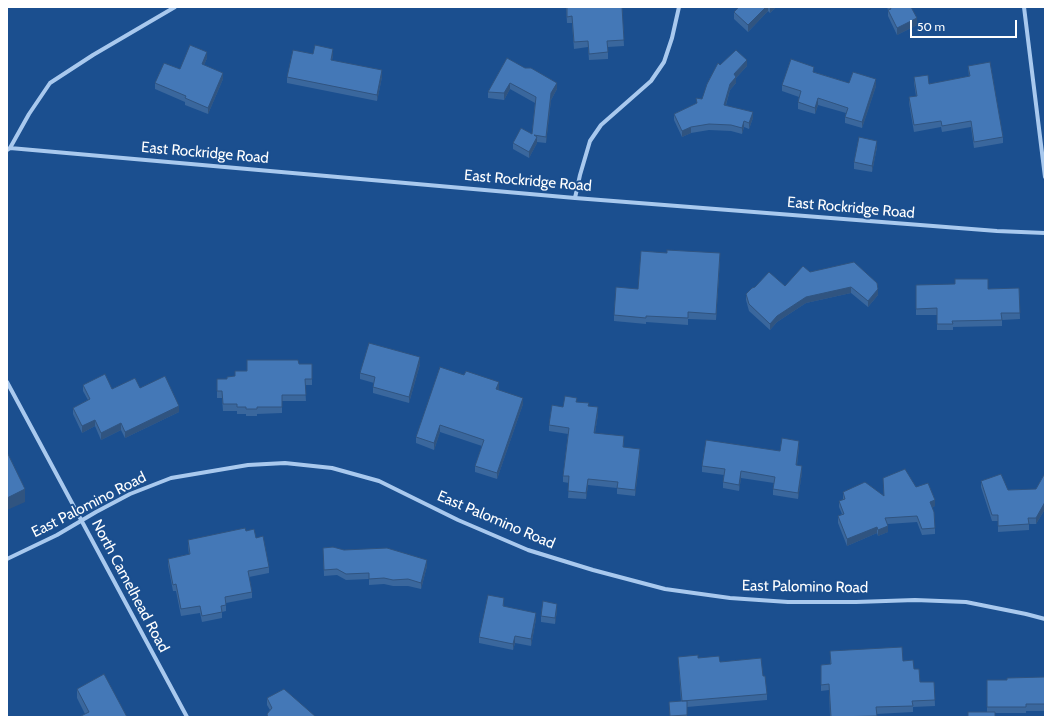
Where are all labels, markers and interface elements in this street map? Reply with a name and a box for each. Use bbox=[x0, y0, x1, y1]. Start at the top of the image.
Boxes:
scale bar bbox=[912, 12, 1019, 38]
text: 50 m bbox=[917, 19, 945, 34]
street label: East Rockridge Road bbox=[140, 138, 270, 168]
street label: East Rockridge Road bbox=[463, 166, 593, 196]
street label: East Rockridge Road bbox=[786, 193, 916, 223]
street label: East Palomino Road bbox=[29, 468, 149, 542]
street label: East Palomino Road bbox=[434, 487, 558, 553]
street label: North Camelhead Road bbox=[87, 516, 173, 656]
street label: East Palomino Road bbox=[742, 577, 868, 597]

